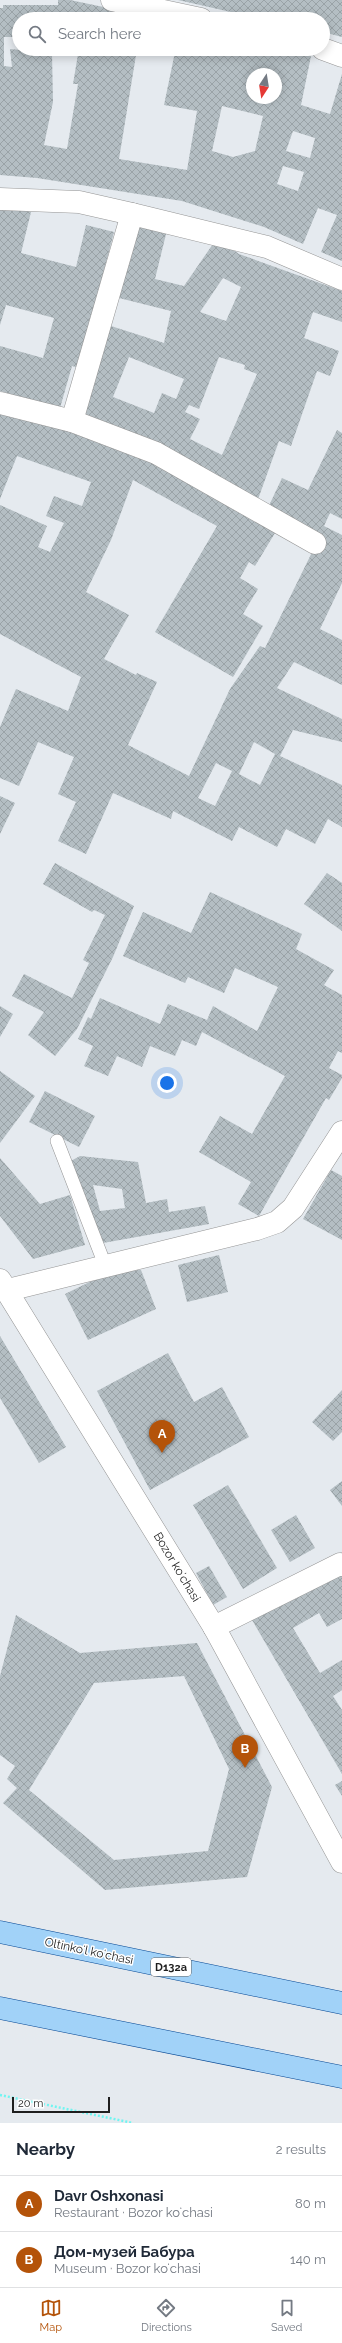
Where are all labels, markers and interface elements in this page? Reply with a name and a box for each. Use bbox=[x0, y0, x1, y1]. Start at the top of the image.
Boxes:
search box bbox=[12, 12, 330, 56]
icon: search bbox=[26, 23, 48, 45]
text: Search here bbox=[58, 25, 141, 43]
north arrow bbox=[246, 68, 282, 104]
your location bbox=[157, 1073, 177, 1093]
pin: A bbox=[149, 1420, 175, 1453]
street label: Bozor koʻchasi bbox=[151, 1530, 203, 1604]
pin: B bbox=[232, 1735, 258, 1768]
street label: Oltinkoʻl koʻchasi bbox=[43, 1935, 135, 1967]
road number: D132a bbox=[151, 1958, 191, 1976]
scale bar bbox=[12, 2095, 110, 2114]
text: 20 m bbox=[18, 2097, 43, 2110]
text: Nearby bbox=[16, 2139, 75, 2159]
text: 2 results bbox=[276, 2142, 326, 2157]
text: Davr Oshxonasi bbox=[54, 2187, 164, 2205]
text: A bbox=[25, 2196, 33, 2211]
text: 80 m bbox=[295, 2196, 326, 2211]
text: Restaurant · Bozor koʻchasi bbox=[54, 2205, 213, 2220]
text: Дом-музей Бабура bbox=[54, 2243, 195, 2261]
text: B bbox=[25, 2252, 33, 2267]
text: 140 m bbox=[290, 2252, 326, 2267]
text: Museum · Bozor koʻchasi bbox=[54, 2261, 201, 2276]
tab: Map bbox=[40, 2297, 62, 2334]
tab: Directions bbox=[141, 2297, 192, 2334]
tab: Saved bbox=[271, 2297, 302, 2334]

